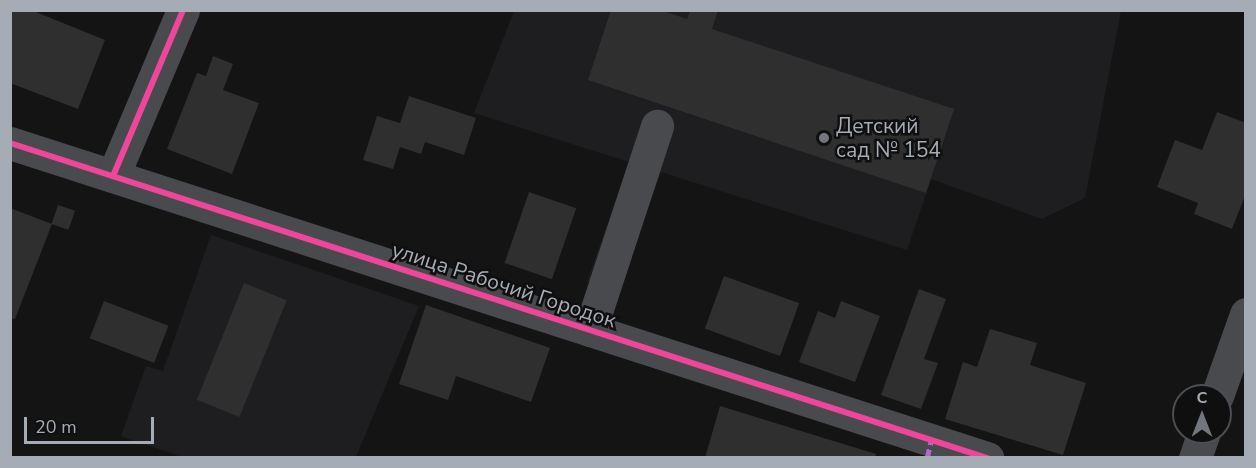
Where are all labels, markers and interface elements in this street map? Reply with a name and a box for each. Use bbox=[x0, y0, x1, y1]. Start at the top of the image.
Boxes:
place label: Детский сад № 154 bbox=[836, 113, 941, 163]
marker: Детский сад № 154 bbox=[817, 131, 831, 145]
street label: улица Рабочий Городок bbox=[389, 237, 619, 333]
north arrow bbox=[1172, 384, 1232, 444]
text: С bbox=[1197, 387, 1207, 409]
scale bar bbox=[27, 405, 158, 443]
text: 20 m bbox=[35, 415, 77, 439]

